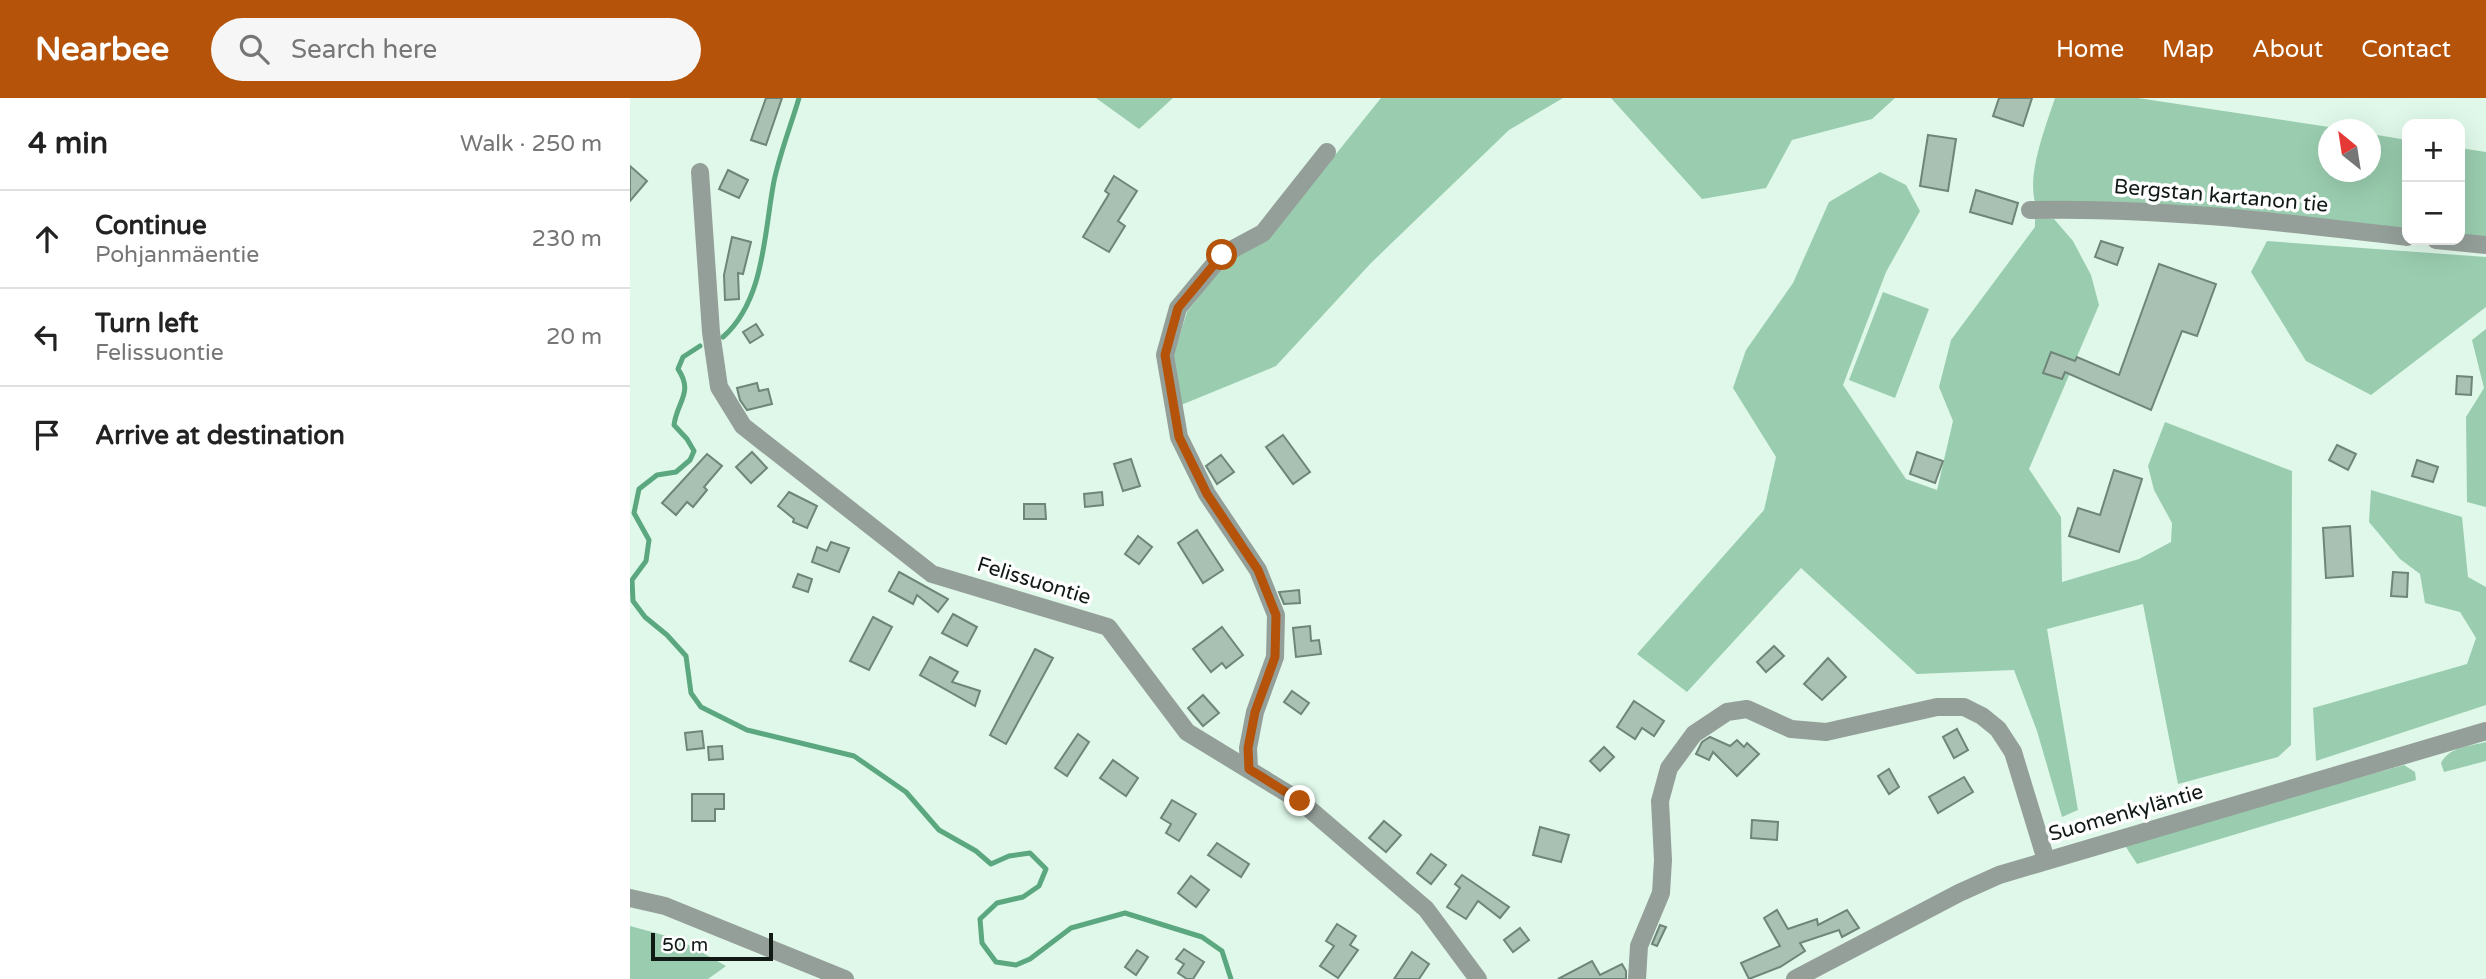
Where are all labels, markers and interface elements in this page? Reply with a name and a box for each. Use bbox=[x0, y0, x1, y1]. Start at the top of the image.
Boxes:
search box bbox=[211, 18, 701, 81]
text: Nearbee bbox=[35, 30, 169, 69]
icon: search bbox=[235, 30, 273, 68]
text: Search here bbox=[291, 34, 437, 65]
text: Home bbox=[2056, 35, 2124, 64]
text: Map bbox=[2162, 35, 2214, 64]
text: About bbox=[2252, 35, 2323, 64]
text: Contact bbox=[2361, 35, 2451, 64]
north arrow bbox=[2318, 119, 2381, 182]
map controls bbox=[2402, 119, 2465, 245]
button: + bbox=[2402, 119, 2465, 182]
text: 4 min bbox=[28, 125, 108, 162]
text: Walk · 250 m bbox=[460, 130, 602, 158]
street label: Bergstan kartanon tie bbox=[2113, 174, 2329, 218]
button: − bbox=[2402, 182, 2465, 245]
text: Continue bbox=[95, 210, 207, 241]
icon: ahead bbox=[28, 220, 66, 258]
text: 230 m bbox=[532, 225, 602, 253]
route start bbox=[1206, 239, 1237, 270]
text: Pohjanmäentie bbox=[95, 241, 259, 269]
text: Turn left bbox=[95, 308, 198, 339]
icon: left bbox=[28, 318, 66, 356]
text: 20 m bbox=[546, 323, 602, 351]
text: Felissuontie bbox=[95, 339, 224, 367]
icon: arrive bbox=[28, 416, 66, 454]
text: Arrive at destination bbox=[95, 420, 345, 451]
street label: Felissuontie bbox=[974, 552, 1094, 610]
street label: Suomenkyläntie bbox=[2046, 779, 2206, 847]
route end bbox=[1284, 785, 1315, 816]
scale bar bbox=[651, 930, 774, 962]
text: 50 m bbox=[662, 934, 708, 956]

